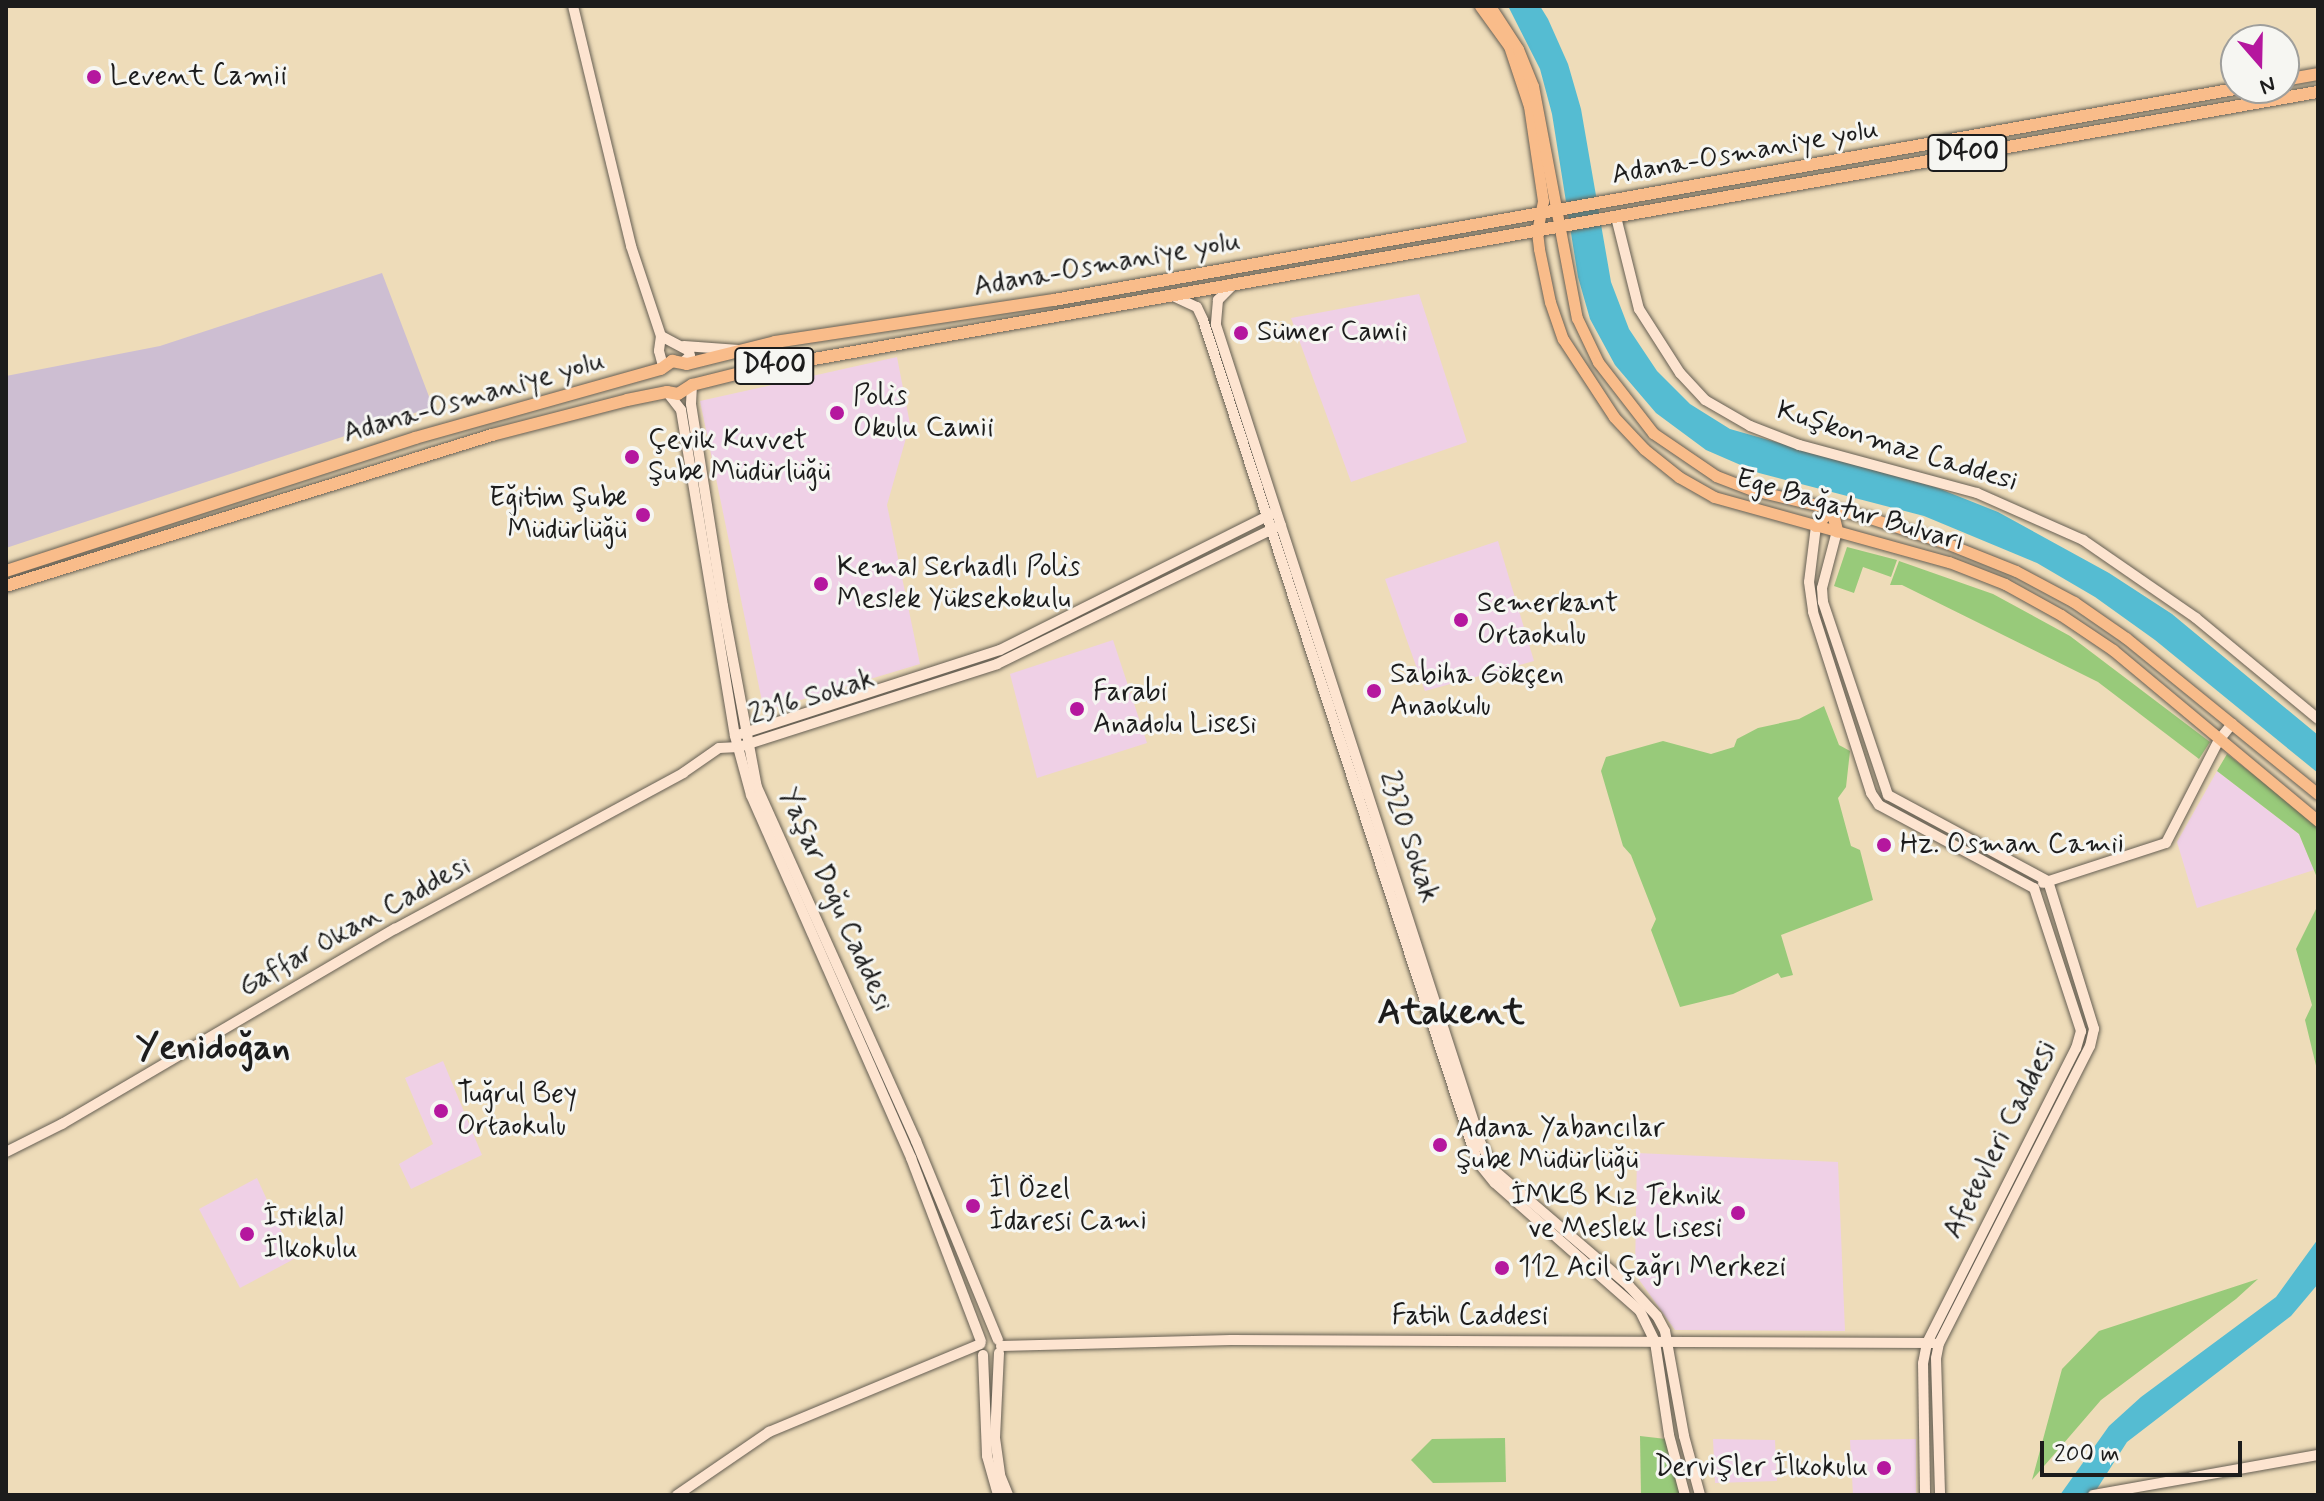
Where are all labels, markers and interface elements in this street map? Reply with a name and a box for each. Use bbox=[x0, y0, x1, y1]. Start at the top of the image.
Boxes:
north arrow bbox=[2220, 24, 2300, 104]
place label: Levent Camii bbox=[110, 60, 287, 94]
marker: Levent Camii bbox=[85, 68, 103, 86]
text: N bbox=[2256, 69, 2279, 100]
street label: Adana-Osmaniye yolu bbox=[1612, 113, 1878, 193]
road number: D400 bbox=[1927, 131, 2007, 175]
street label: Adana-Osmaniye yolu bbox=[974, 225, 1240, 305]
place label: Sümer Camii bbox=[1257, 316, 1415, 350]
marker: Sümer Camii bbox=[1232, 324, 1250, 342]
road number: D400 bbox=[734, 344, 814, 388]
street label: Adana-Osmaniye yolu bbox=[342, 345, 606, 451]
place label: Polis Okulu Camii bbox=[853, 380, 1000, 446]
street label: Kuşkonmaz Caddesi bbox=[1772, 394, 2022, 500]
marker: Polis Okulu Camii bbox=[828, 404, 846, 422]
place label: Çevik Kuvvet Şube Müdürlüğü bbox=[648, 424, 830, 490]
marker: Çevik Kuvvet Şube Müdürlüğü bbox=[623, 448, 641, 466]
street label: Ege Bağatur Bulvarı bbox=[1732, 462, 1968, 560]
place label: Eğitim Şube Müdürlüğü bbox=[489, 482, 627, 548]
marker: Eğitim Şube Müdürlüğü bbox=[634, 506, 652, 524]
place label: Kemal Serhadlı Polis Meslek Yüksekokulu bbox=[837, 551, 1080, 617]
marker: Kemal Serhadlı Polis Meslek Yüksekokulu bbox=[812, 575, 830, 593]
place label: Semerkant Ortaokulu bbox=[1477, 587, 1618, 653]
marker: Semerkant Ortaokulu bbox=[1452, 611, 1470, 629]
place label: Sabiha Gökçen Anaokulu bbox=[1390, 658, 1564, 724]
street label: 2316 Sokak bbox=[745, 663, 879, 733]
place label: Farabi Anadolu Lisesi bbox=[1093, 676, 1256, 742]
marker: Sabiha Gökçen Anaokulu bbox=[1365, 682, 1383, 700]
marker: Farabi Anadolu Lisesi bbox=[1068, 700, 1086, 718]
street label: 2320 Sokak bbox=[1371, 767, 1445, 907]
street label: Yaşar Doğu Caddesi bbox=[770, 782, 900, 1018]
place label: Hz. Osman Camii bbox=[1900, 828, 2122, 862]
marker: Hz. Osman Camii bbox=[1875, 836, 1893, 854]
street label: Gaffar Okan Caddesi bbox=[236, 851, 474, 1003]
district label: Atakent bbox=[1377, 992, 1525, 1036]
district label: Yenidoğan bbox=[136, 1027, 290, 1071]
street label: Afetevleri Caddesi bbox=[1936, 1035, 2066, 1245]
place label: Tuğrul Bey Ortaokulu bbox=[457, 1078, 578, 1144]
marker: Tuğrul Bey Ortaokulu bbox=[432, 1102, 450, 1120]
place label: Adana Yabancılar Şube Müdürlüğü bbox=[1456, 1112, 1676, 1178]
marker: Adana Yabancılar Şube Müdürlüğü bbox=[1431, 1136, 1449, 1154]
place label: İl Özel İdaresi Cami bbox=[989, 1173, 1147, 1239]
place label: İMKB Kız Teknik ve Meslek Lisesi bbox=[1506, 1180, 1722, 1246]
marker: İl Özel İdaresi Cami bbox=[964, 1197, 982, 1215]
place label: İstiklal İlkokulu bbox=[263, 1201, 358, 1267]
marker: İMKB Kız Teknik ve Meslek Lisesi bbox=[1729, 1204, 1747, 1222]
marker: İstiklal İlkokulu bbox=[238, 1225, 256, 1243]
place label: 112 Acil Çağrı Merkezi bbox=[1518, 1251, 1786, 1285]
marker: 112 Acil Çağrı Merkezi bbox=[1493, 1259, 1511, 1277]
street label: Fatih Caddesi bbox=[1389, 1300, 1551, 1334]
scale bar bbox=[2044, 1425, 2246, 1475]
text: 200 m bbox=[2054, 1439, 2120, 1470]
place label: Dervişler İlkokulu bbox=[1654, 1451, 1868, 1485]
marker: Dervişler İlkokulu bbox=[1875, 1459, 1893, 1477]

